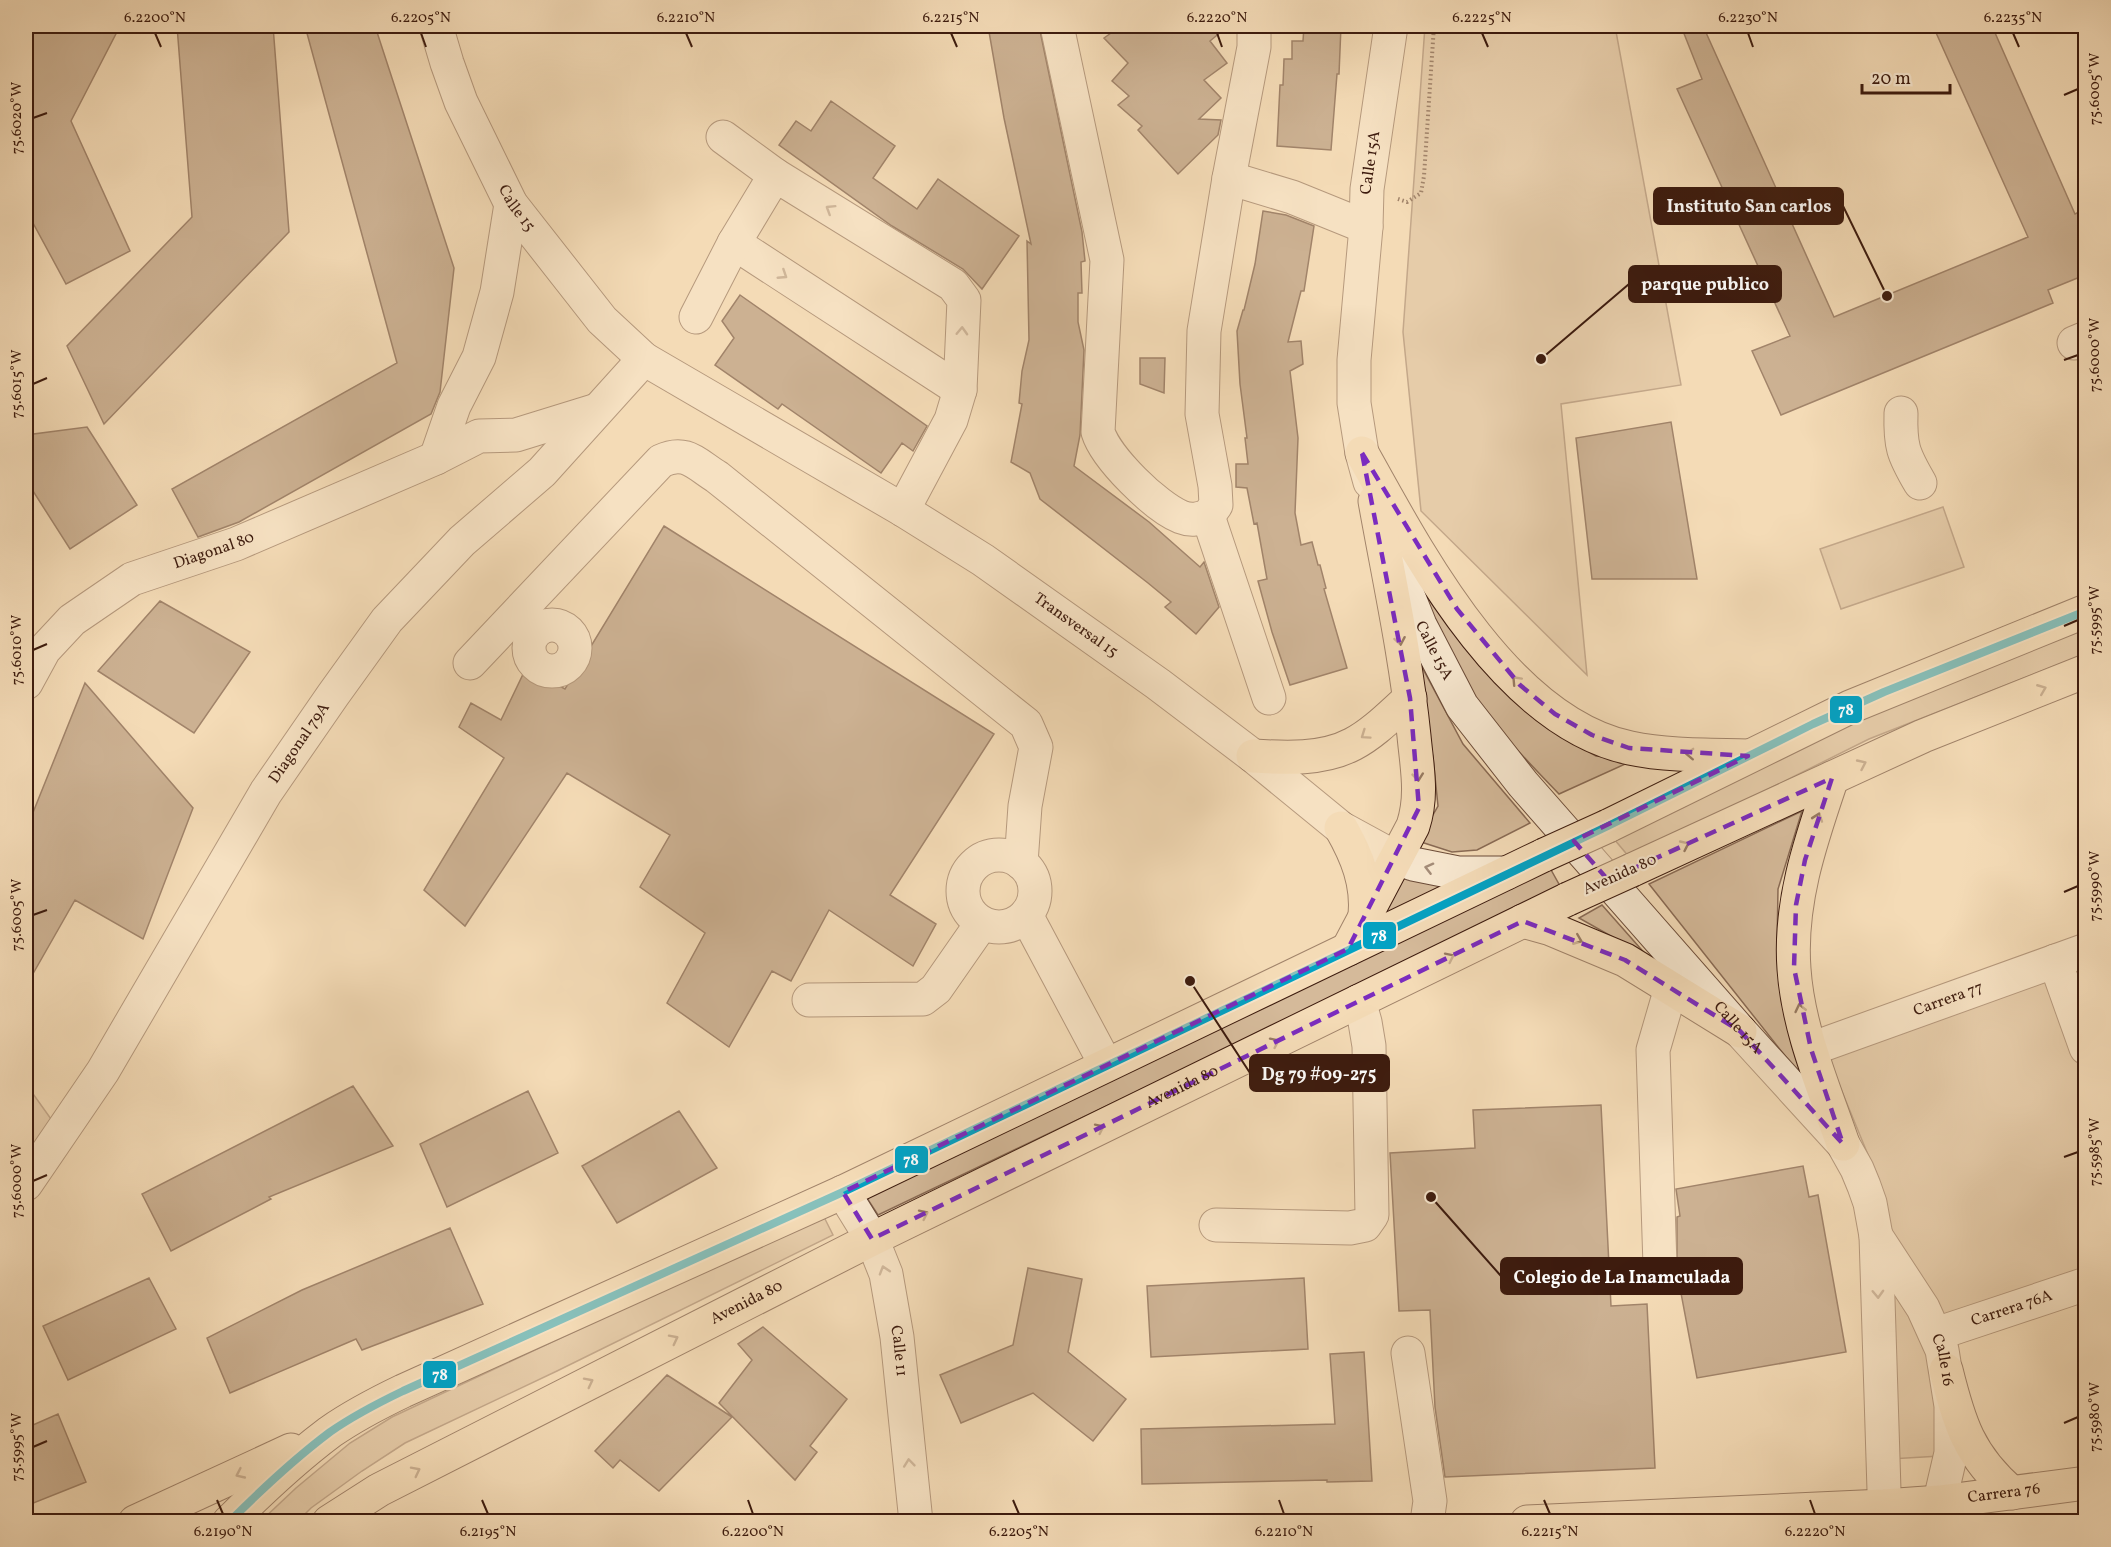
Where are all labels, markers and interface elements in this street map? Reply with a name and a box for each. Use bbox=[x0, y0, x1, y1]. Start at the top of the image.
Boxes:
text: 6.2200°N bbox=[124, 8, 186, 29]
text: 6.2205°N bbox=[391, 8, 451, 29]
text: 6.2210°N bbox=[657, 8, 715, 29]
text: 6.2215°N bbox=[922, 8, 980, 29]
text: 6.2220°N bbox=[1187, 8, 1247, 29]
text: 6.2225°N bbox=[1452, 8, 1512, 29]
text: 6.2230°N bbox=[1718, 8, 1778, 29]
text: 6.2235°N bbox=[1984, 8, 2042, 29]
text: 75.6005°W bbox=[2085, 53, 2106, 125]
scale bar bbox=[1862, 57, 1950, 95]
text: 20 m bbox=[1871, 67, 1911, 92]
text: 75.6020°W bbox=[7, 82, 28, 154]
street label: Calle 15A bbox=[1356, 129, 1386, 195]
street label: Calle 15 bbox=[492, 181, 540, 237]
callout: Instituto San carlos bbox=[1654, 188, 1843, 224]
text: Instituto San carlos bbox=[1666, 195, 1832, 220]
one-way arrow bbox=[826, 204, 836, 216]
callout: parque publico bbox=[1629, 266, 1781, 302]
one-way arrow bbox=[776, 268, 787, 279]
text: parque publico bbox=[1641, 273, 1769, 298]
text: 75.6000°W bbox=[2085, 318, 2106, 392]
one-way arrow bbox=[956, 327, 969, 336]
text: 75.6015°W bbox=[7, 349, 28, 419]
street label: Diagonal 80 bbox=[171, 526, 258, 575]
text: 75.5995°W bbox=[2085, 586, 2106, 654]
street label: Transversal 15 bbox=[1029, 588, 1122, 663]
text: 75.6010°W bbox=[7, 615, 28, 685]
street label: Calle 15A bbox=[1409, 617, 1458, 684]
one-way arrow bbox=[1393, 636, 1406, 646]
one-way arrow bbox=[1512, 676, 1523, 686]
one-way arrow bbox=[2036, 684, 2047, 696]
line badge: 78 bbox=[1829, 695, 1863, 724]
street label: Diagonal 79A bbox=[264, 698, 335, 788]
text: 78 bbox=[1838, 700, 1854, 722]
one-way arrow bbox=[1361, 728, 1372, 739]
one-way arrow bbox=[1685, 748, 1694, 760]
one-way arrow bbox=[1856, 759, 1867, 771]
one-way arrow bbox=[1412, 772, 1424, 781]
one-way arrow bbox=[1811, 812, 1824, 823]
one-way arrow bbox=[1679, 841, 1690, 853]
street label: Avenida 80 bbox=[1580, 849, 1660, 901]
text: 75.5990°W bbox=[2085, 851, 2106, 921]
one-way arrow bbox=[1424, 862, 1434, 875]
text: 75.6005°W bbox=[7, 879, 28, 951]
line badge: 78 bbox=[1362, 921, 1397, 950]
text: 78 bbox=[1371, 926, 1387, 948]
one-way arrow bbox=[1572, 933, 1583, 945]
one-way arrow bbox=[1443, 952, 1454, 964]
street label: Carrera 77 bbox=[1910, 977, 1987, 1022]
street label: Calle 15A bbox=[1708, 997, 1767, 1059]
one-way arrow bbox=[1795, 1003, 1808, 1013]
one-way arrow bbox=[1268, 1038, 1279, 1049]
callout: Dg 79 #09-275 bbox=[1250, 1055, 1389, 1091]
street label: Avenida 80 bbox=[1142, 1060, 1222, 1115]
text: Dg 79 #09-275 bbox=[1262, 1063, 1376, 1088]
text: 75.5985°W bbox=[2085, 1118, 2106, 1186]
one-way arrow bbox=[1093, 1124, 1104, 1135]
text: 75.6000°W bbox=[7, 1144, 28, 1218]
line badge: 78 bbox=[894, 1145, 929, 1174]
text: 78 bbox=[903, 1150, 919, 1172]
one-way arrow bbox=[918, 1209, 929, 1221]
callout: Colegio de La Inamculada bbox=[1501, 1258, 1742, 1294]
one-way arrow bbox=[879, 1265, 891, 1276]
text: Colegio de La Inamculada bbox=[1514, 1266, 1731, 1291]
street label: Avenida 80 bbox=[707, 1275, 787, 1330]
street label: Carrera 76A bbox=[1968, 1285, 2055, 1332]
one-way arrow bbox=[1871, 1290, 1884, 1299]
street label: Calle 11 bbox=[884, 1324, 912, 1378]
street label: Calle 16 bbox=[1925, 1330, 1959, 1388]
one-way arrow bbox=[667, 1335, 678, 1347]
line badge: 78 bbox=[422, 1360, 457, 1389]
text: 78 bbox=[432, 1365, 448, 1387]
one-way arrow bbox=[583, 1378, 594, 1389]
text: 75.5980°W bbox=[2085, 1382, 2106, 1452]
text: 75.5995°W bbox=[7, 1413, 28, 1481]
one-way arrow bbox=[903, 1459, 916, 1468]
one-way arrow bbox=[235, 1466, 246, 1478]
one-way arrow bbox=[409, 1467, 420, 1478]
street label: Carrera 76 bbox=[1966, 1478, 2042, 1509]
text: 6.2190°N bbox=[194, 1522, 252, 1543]
text: 6.2195°N bbox=[460, 1522, 516, 1543]
text: 6.2200°N bbox=[722, 1522, 784, 1543]
text: 6.2205°N bbox=[989, 1522, 1049, 1543]
text: 6.2210°N bbox=[1255, 1522, 1313, 1543]
text: 6.2215°N bbox=[1521, 1522, 1579, 1543]
text: 6.2220°N bbox=[1785, 1522, 1845, 1543]

